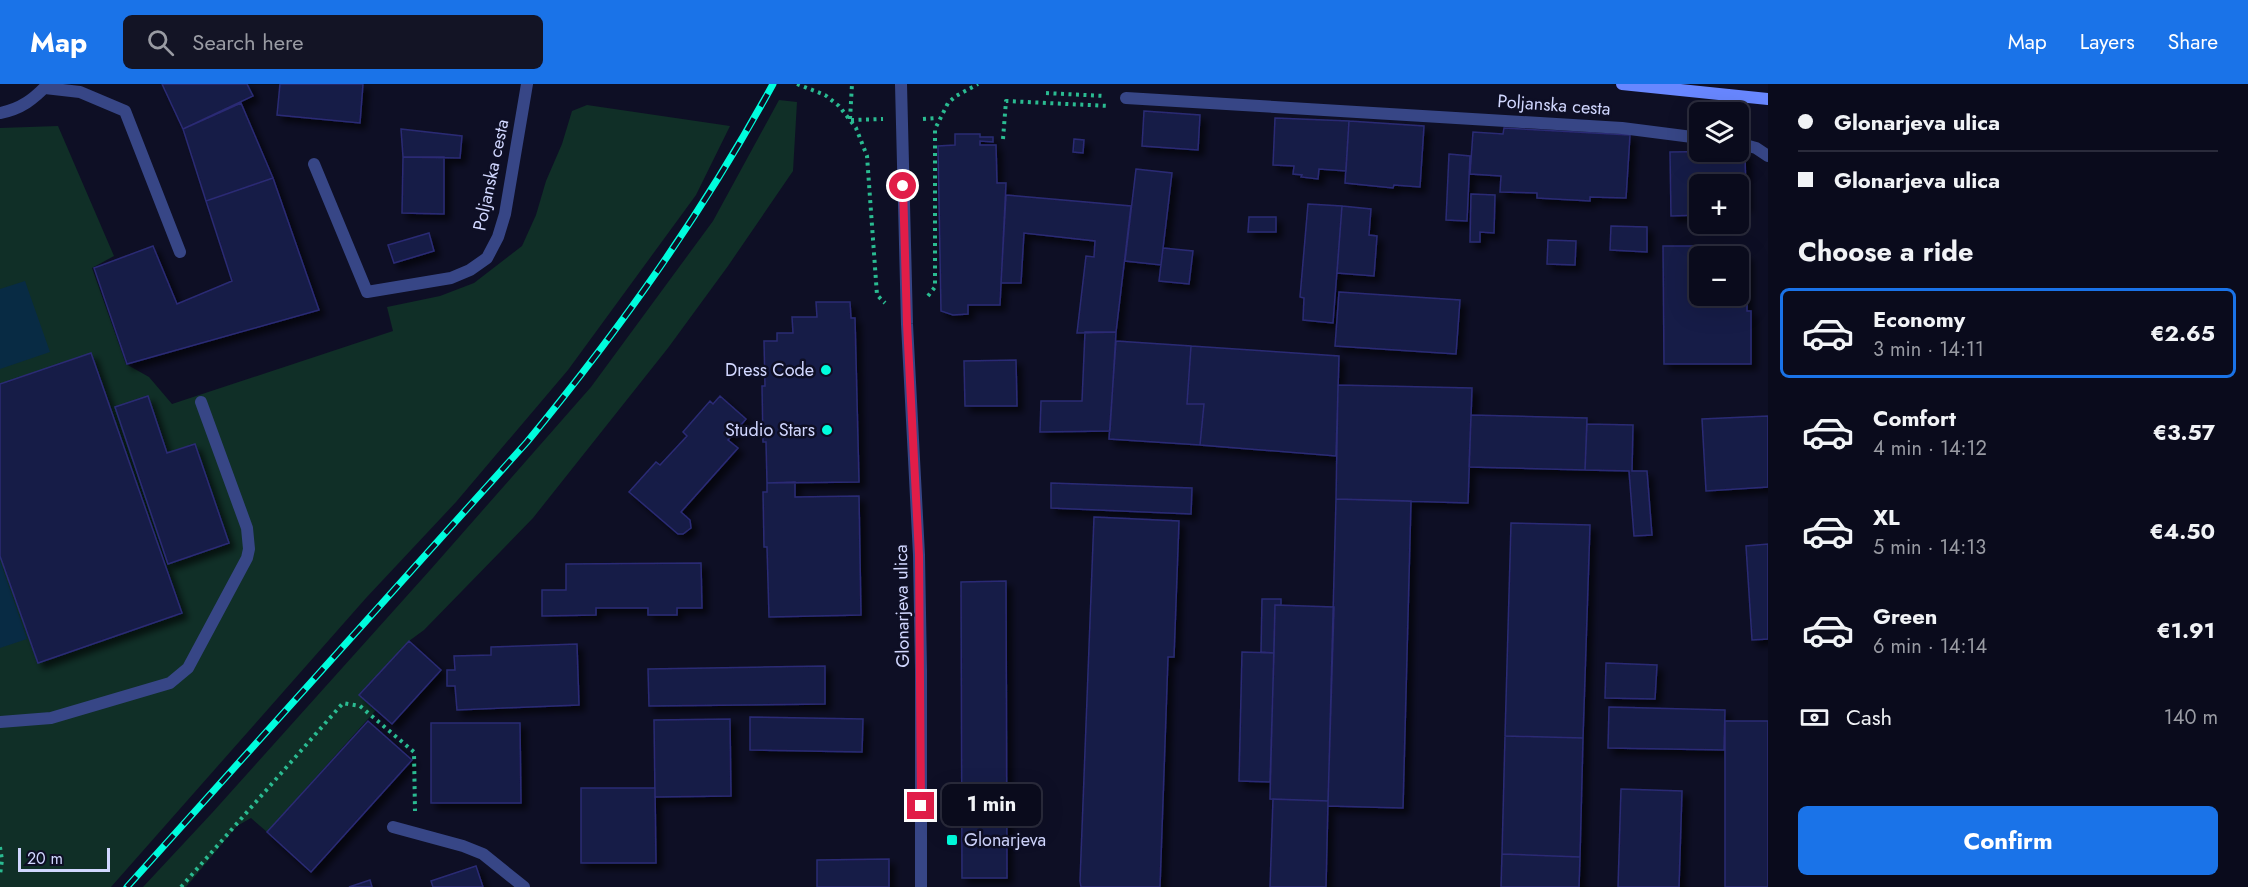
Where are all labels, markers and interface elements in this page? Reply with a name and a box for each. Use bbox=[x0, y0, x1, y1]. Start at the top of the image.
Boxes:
search box bbox=[123, 15, 543, 69]
text: Map bbox=[30, 22, 87, 63]
icon: search bbox=[144, 26, 177, 59]
text: Search here bbox=[192, 26, 304, 58]
text: Map bbox=[2008, 27, 2047, 57]
text: Layers bbox=[2080, 27, 2135, 57]
text: Share bbox=[2168, 27, 2218, 57]
street label: Poljanska cesta bbox=[1497, 88, 1611, 122]
map controls bbox=[1689, 102, 1749, 306]
button: layers bbox=[1689, 102, 1749, 162]
text: Glonarjeva ulica bbox=[1834, 106, 2000, 138]
street label: Poljanska cesta bbox=[467, 117, 515, 233]
text: Glonarjeva ulica bbox=[1834, 164, 2000, 196]
route start bbox=[889, 172, 916, 199]
button: + bbox=[1689, 174, 1749, 234]
text: Choose a ride bbox=[1798, 232, 1973, 271]
button: − bbox=[1689, 246, 1749, 306]
text: Economy bbox=[1873, 303, 1965, 335]
icon: car bbox=[1801, 306, 1855, 360]
text: €2.65 bbox=[2150, 317, 2215, 349]
text: 3 min · 14:11 bbox=[1873, 335, 1984, 364]
place label: Dress Code bbox=[725, 357, 814, 383]
marker: Dress Code bbox=[819, 363, 833, 377]
text: Comfort bbox=[1873, 402, 1956, 434]
icon: car bbox=[1801, 405, 1855, 459]
text: €3.57 bbox=[2153, 416, 2215, 448]
place label: Studio Stars bbox=[725, 417, 815, 443]
marker: Studio Stars bbox=[820, 423, 834, 437]
text: 4 min · 14:12 bbox=[1873, 434, 1987, 463]
text: XL bbox=[1873, 501, 1900, 533]
icon: car bbox=[1801, 504, 1855, 558]
text: €4.50 bbox=[2149, 515, 2215, 547]
text: 5 min · 14:13 bbox=[1873, 533, 1986, 562]
street label: Glonarjeva ulica bbox=[888, 544, 916, 668]
text: Green bbox=[1873, 600, 1937, 632]
icon: car bbox=[1801, 603, 1855, 657]
text: €1.91 bbox=[2156, 614, 2215, 646]
text: 6 min · 14:14 bbox=[1873, 632, 1987, 661]
icon: cash bbox=[1798, 701, 1831, 734]
text: Cash bbox=[1846, 701, 1892, 733]
text: 140 m bbox=[2164, 703, 2218, 732]
callout: 1 min bbox=[942, 785, 1041, 827]
text: 1 min bbox=[967, 790, 1016, 819]
route end bbox=[907, 792, 934, 819]
button: Confirm bbox=[1798, 806, 2218, 875]
place label: Glonarjeva bbox=[964, 827, 1046, 853]
marker: Glonarjeva bbox=[945, 833, 959, 847]
scale bar bbox=[18, 845, 110, 872]
text: 20 m bbox=[27, 847, 63, 870]

